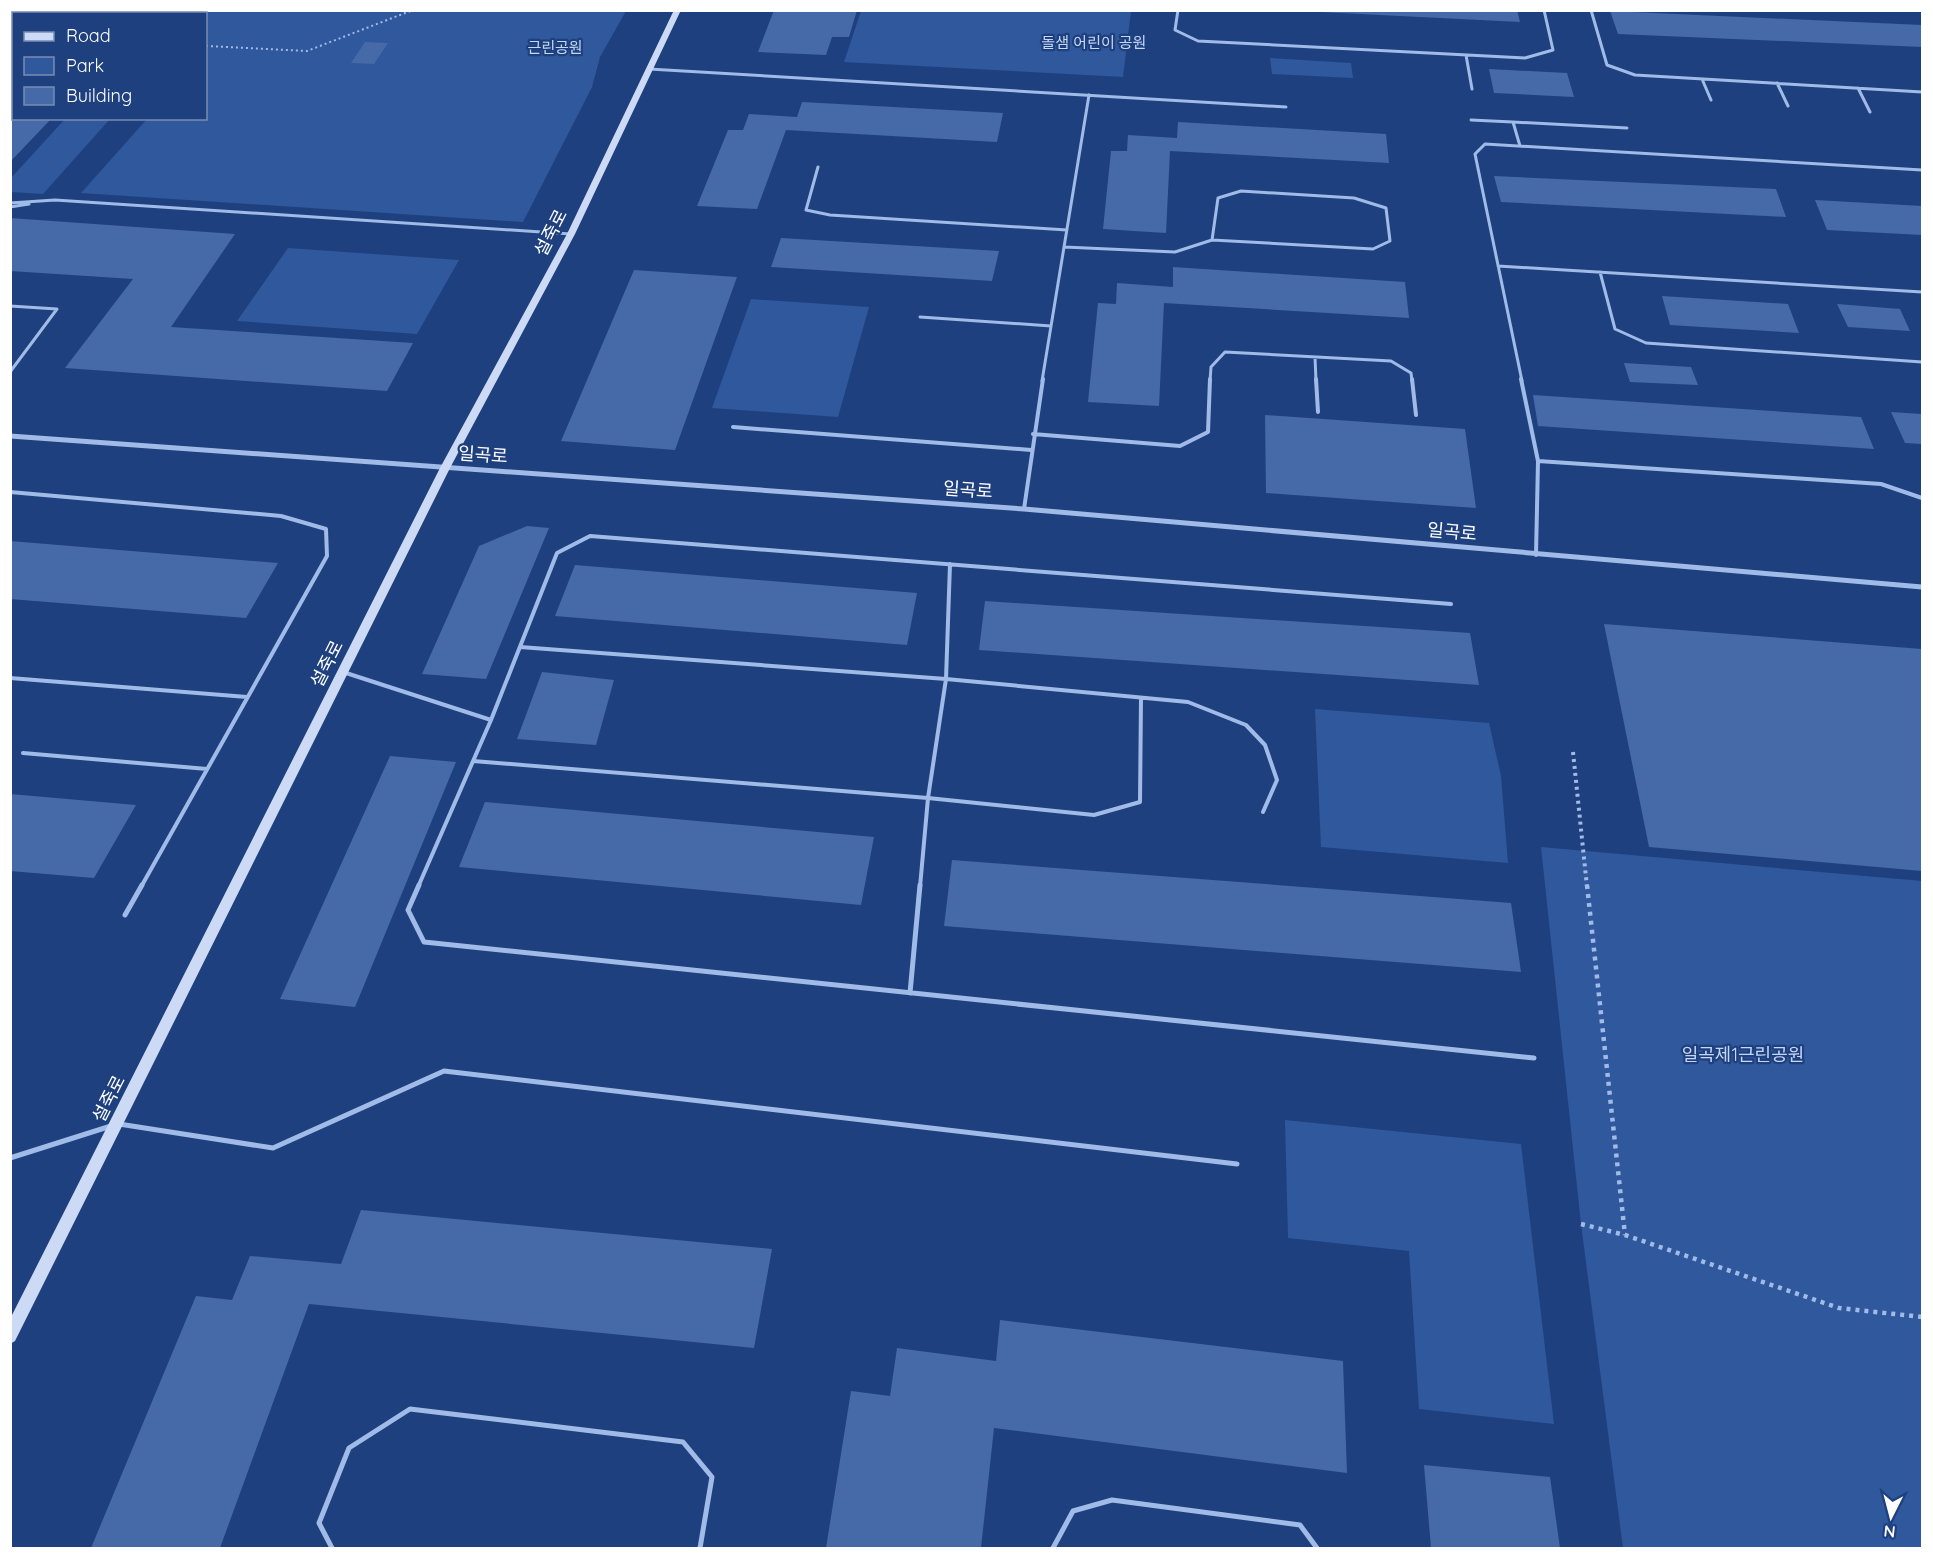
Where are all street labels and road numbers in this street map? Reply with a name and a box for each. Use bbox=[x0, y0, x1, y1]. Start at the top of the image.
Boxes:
street label: 설죽로 bbox=[529, 205, 572, 260]
street label: 일곡로 bbox=[457, 441, 509, 468]
street label: 일곡로 bbox=[942, 476, 994, 503]
street label: 일곡로 bbox=[1426, 518, 1478, 545]
street label: 설죽로 bbox=[305, 636, 348, 691]
street label: 설죽로 bbox=[87, 1071, 130, 1126]

